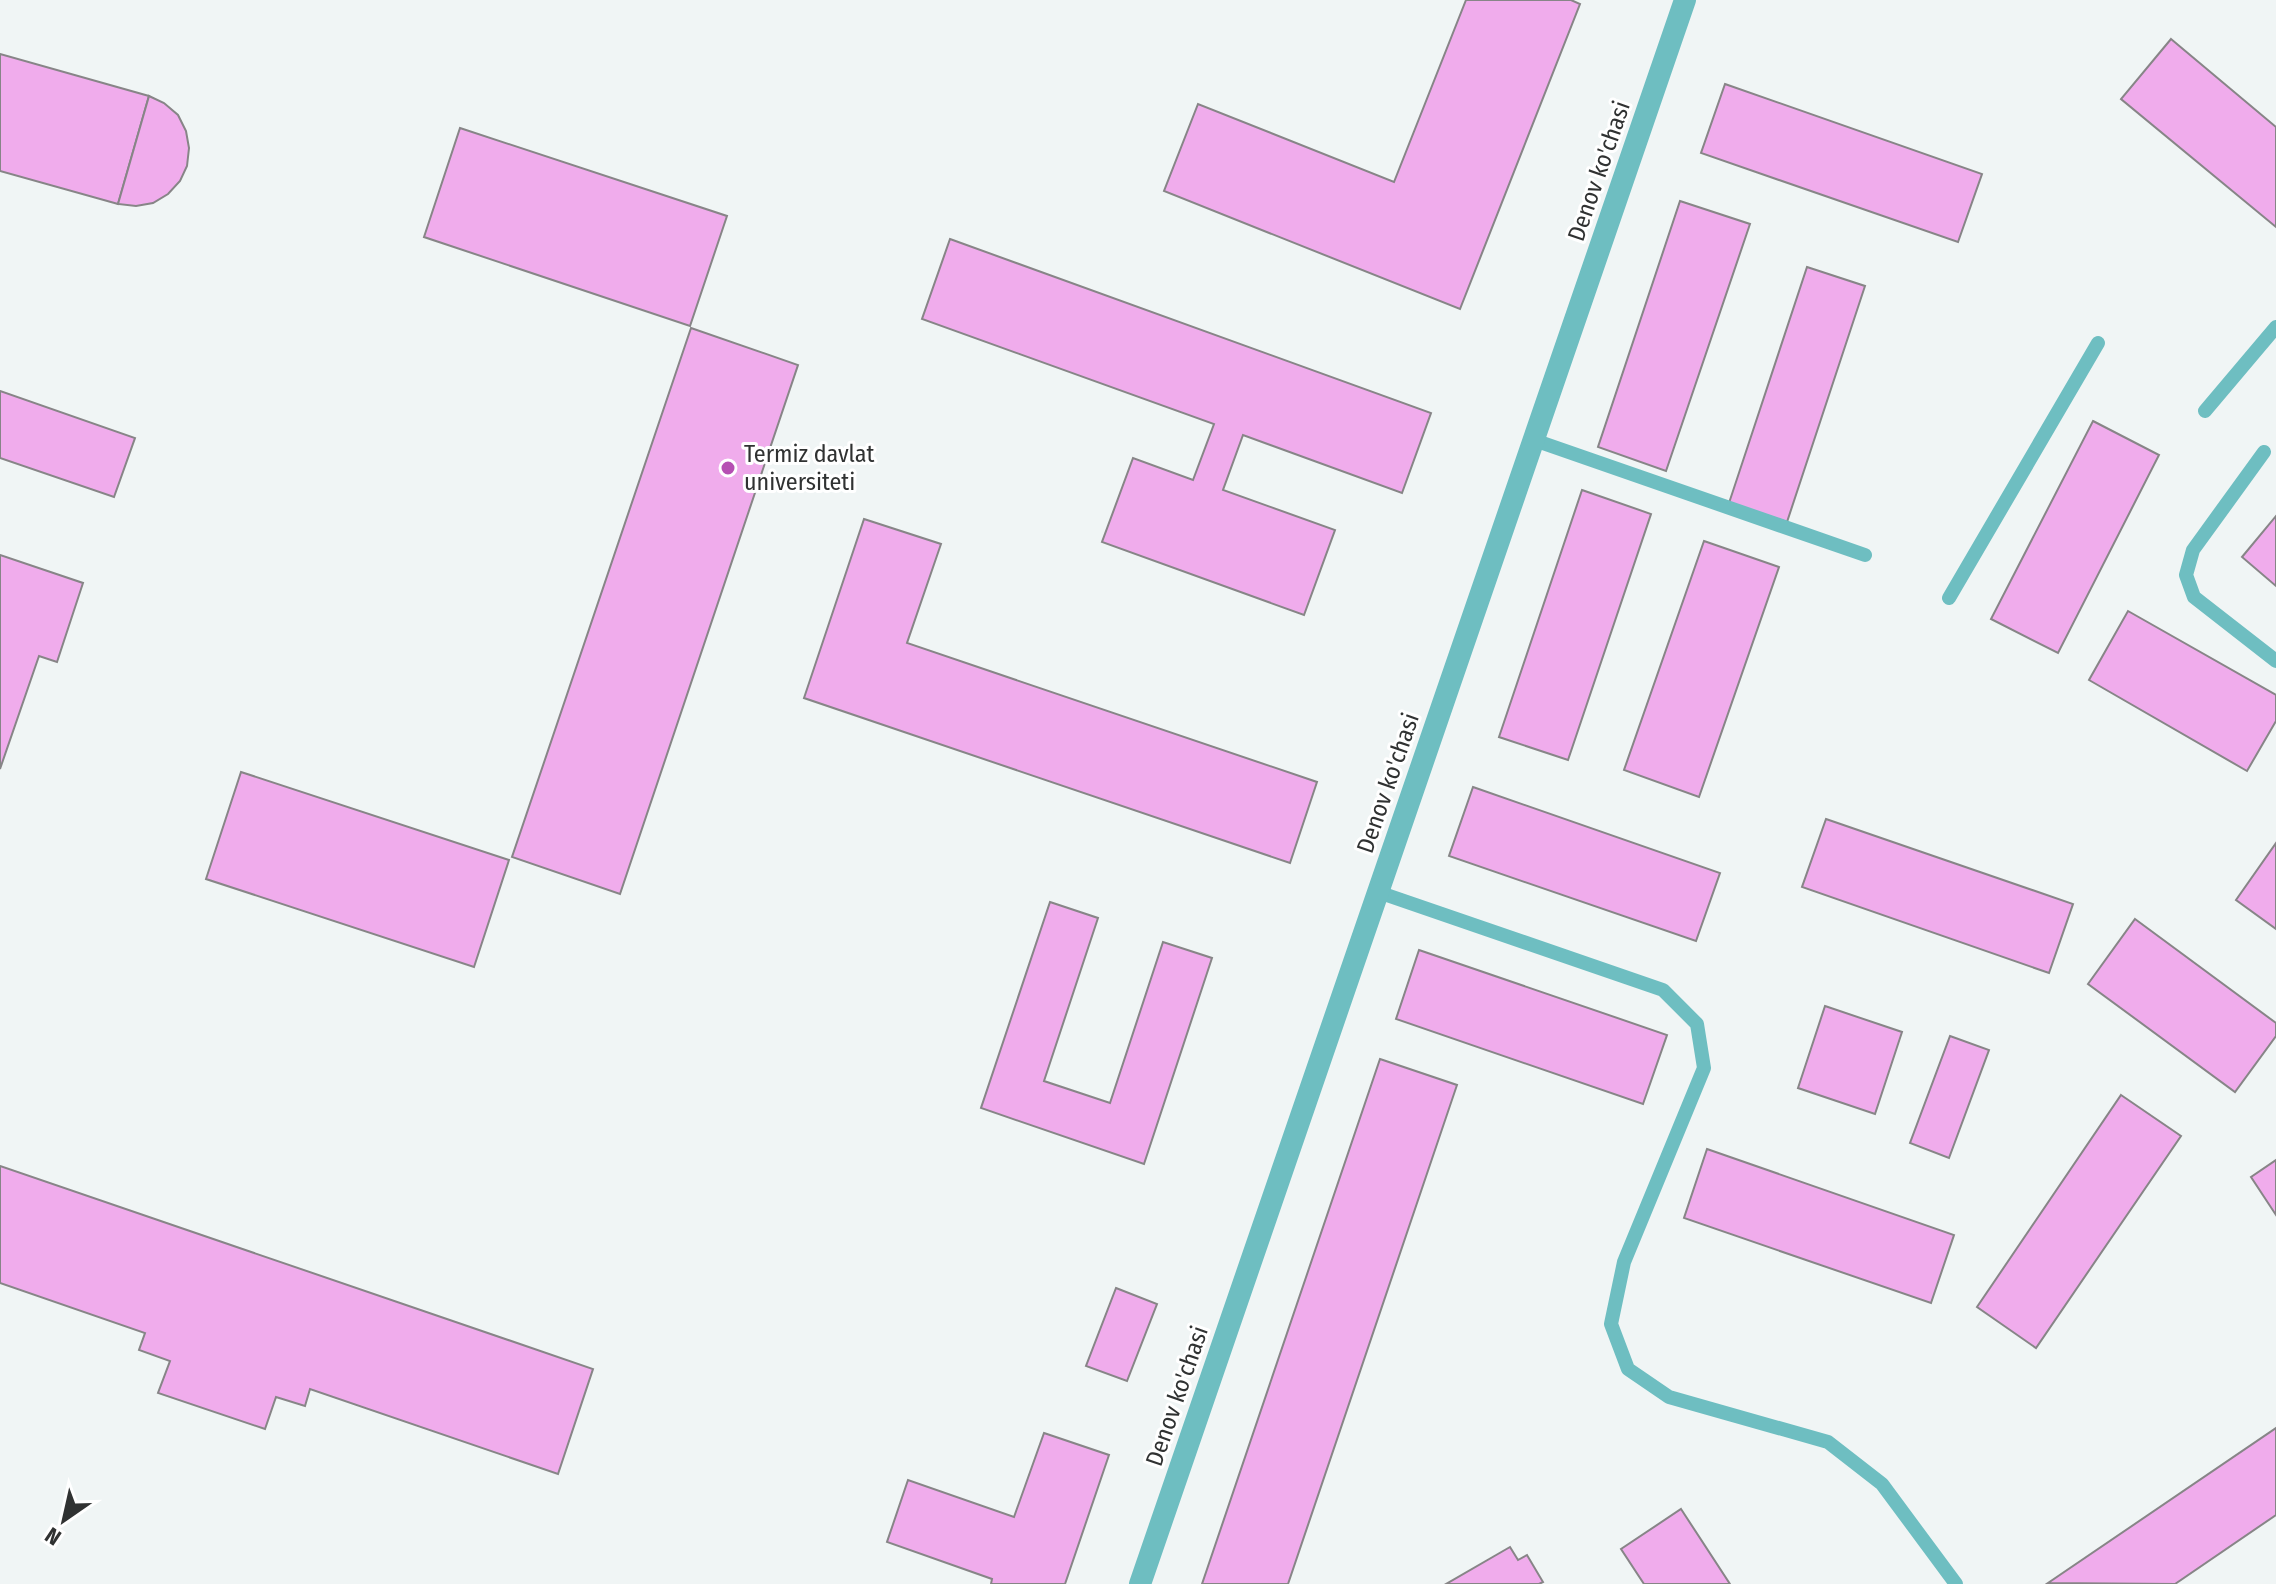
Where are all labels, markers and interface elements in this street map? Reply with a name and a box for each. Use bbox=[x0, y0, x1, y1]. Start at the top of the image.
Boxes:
street label: Denov ko'chasi bbox=[1562, 97, 1636, 245]
place label: Termiz davlat universiteti bbox=[744, 440, 875, 496]
marker: Termiz davlat universiteti bbox=[719, 459, 737, 477]
street label: Denov ko'chasi bbox=[1351, 709, 1425, 857]
street label: Denov ko'chasi bbox=[1140, 1322, 1214, 1470]
north arrow bbox=[24, 1480, 104, 1560]
text: N bbox=[40, 1521, 66, 1551]

